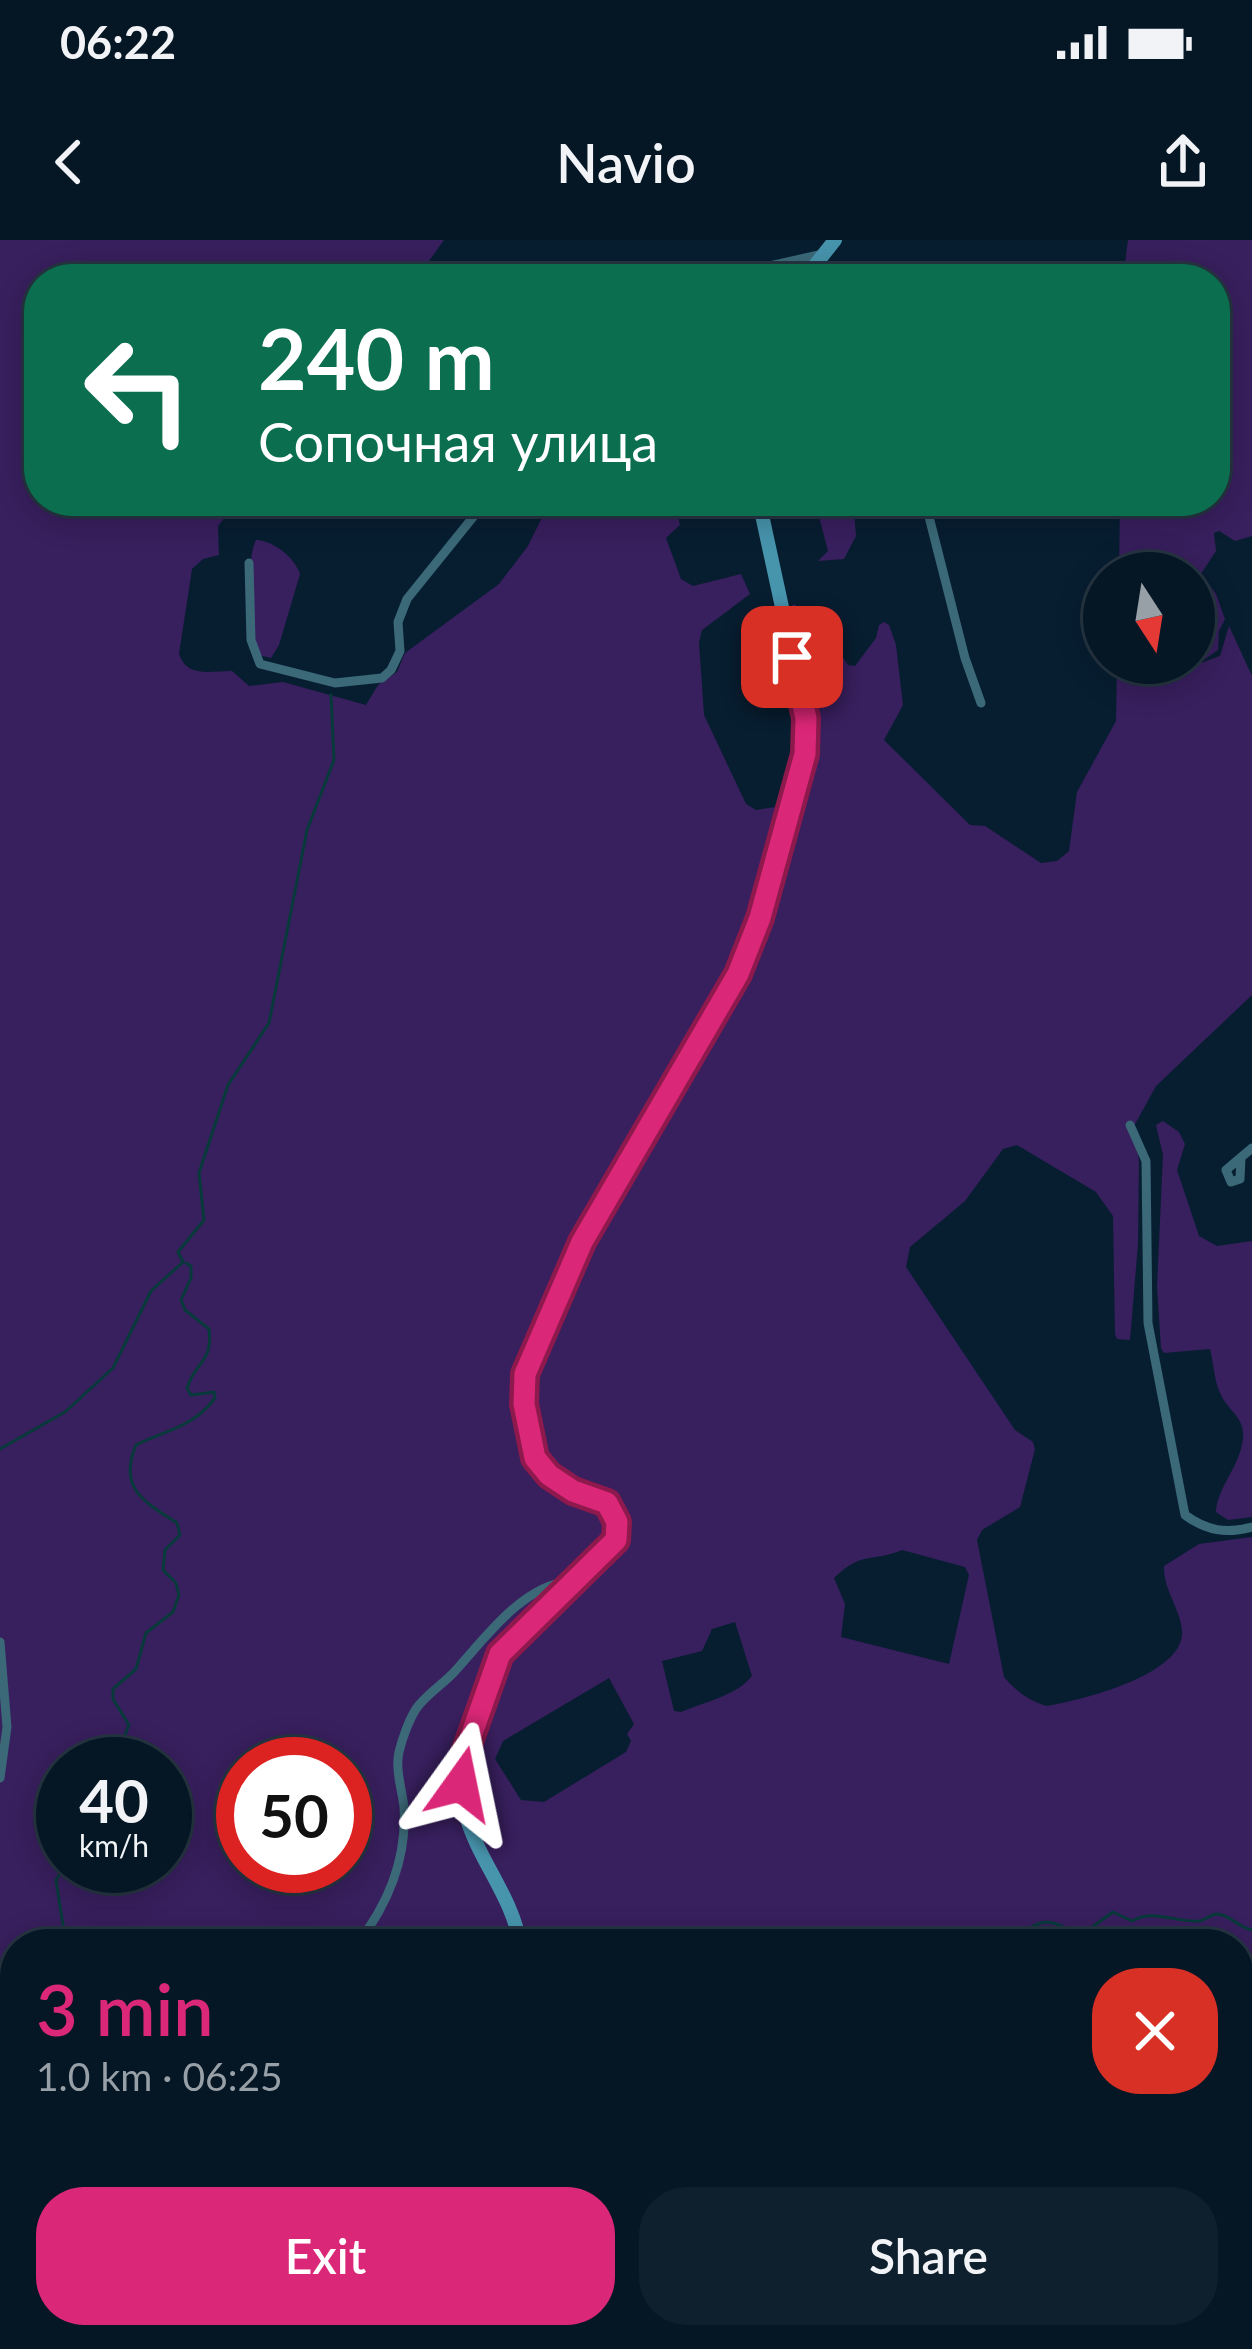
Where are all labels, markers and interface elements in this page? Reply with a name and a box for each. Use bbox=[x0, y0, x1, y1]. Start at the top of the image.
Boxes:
text: 06:22 bbox=[60, 15, 176, 69]
icon: back bbox=[36, 129, 102, 195]
icon: share bbox=[1150, 129, 1216, 195]
text: Navio bbox=[556, 130, 696, 195]
text: 240 m bbox=[258, 307, 495, 408]
icon: left bbox=[60, 312, 216, 468]
text: Сопочная улица bbox=[258, 409, 658, 474]
north arrow bbox=[1083, 552, 1215, 684]
map controls bbox=[1083, 552, 1215, 684]
pin bbox=[741, 606, 843, 708]
icon: arrive bbox=[759, 624, 825, 690]
position arrow bbox=[398, 1721, 524, 1847]
speed limit sign: 50 bbox=[216, 1737, 372, 1893]
text: 40 bbox=[79, 1764, 149, 1836]
text: km/h bbox=[79, 1827, 149, 1863]
text: 3 min bbox=[36, 1965, 214, 2051]
button: close bbox=[1092, 1968, 1218, 2094]
text: 1.0 km · 06:25 bbox=[36, 2053, 283, 2099]
button: Exit bbox=[36, 2187, 615, 2325]
button: Share bbox=[639, 2187, 1218, 2325]

